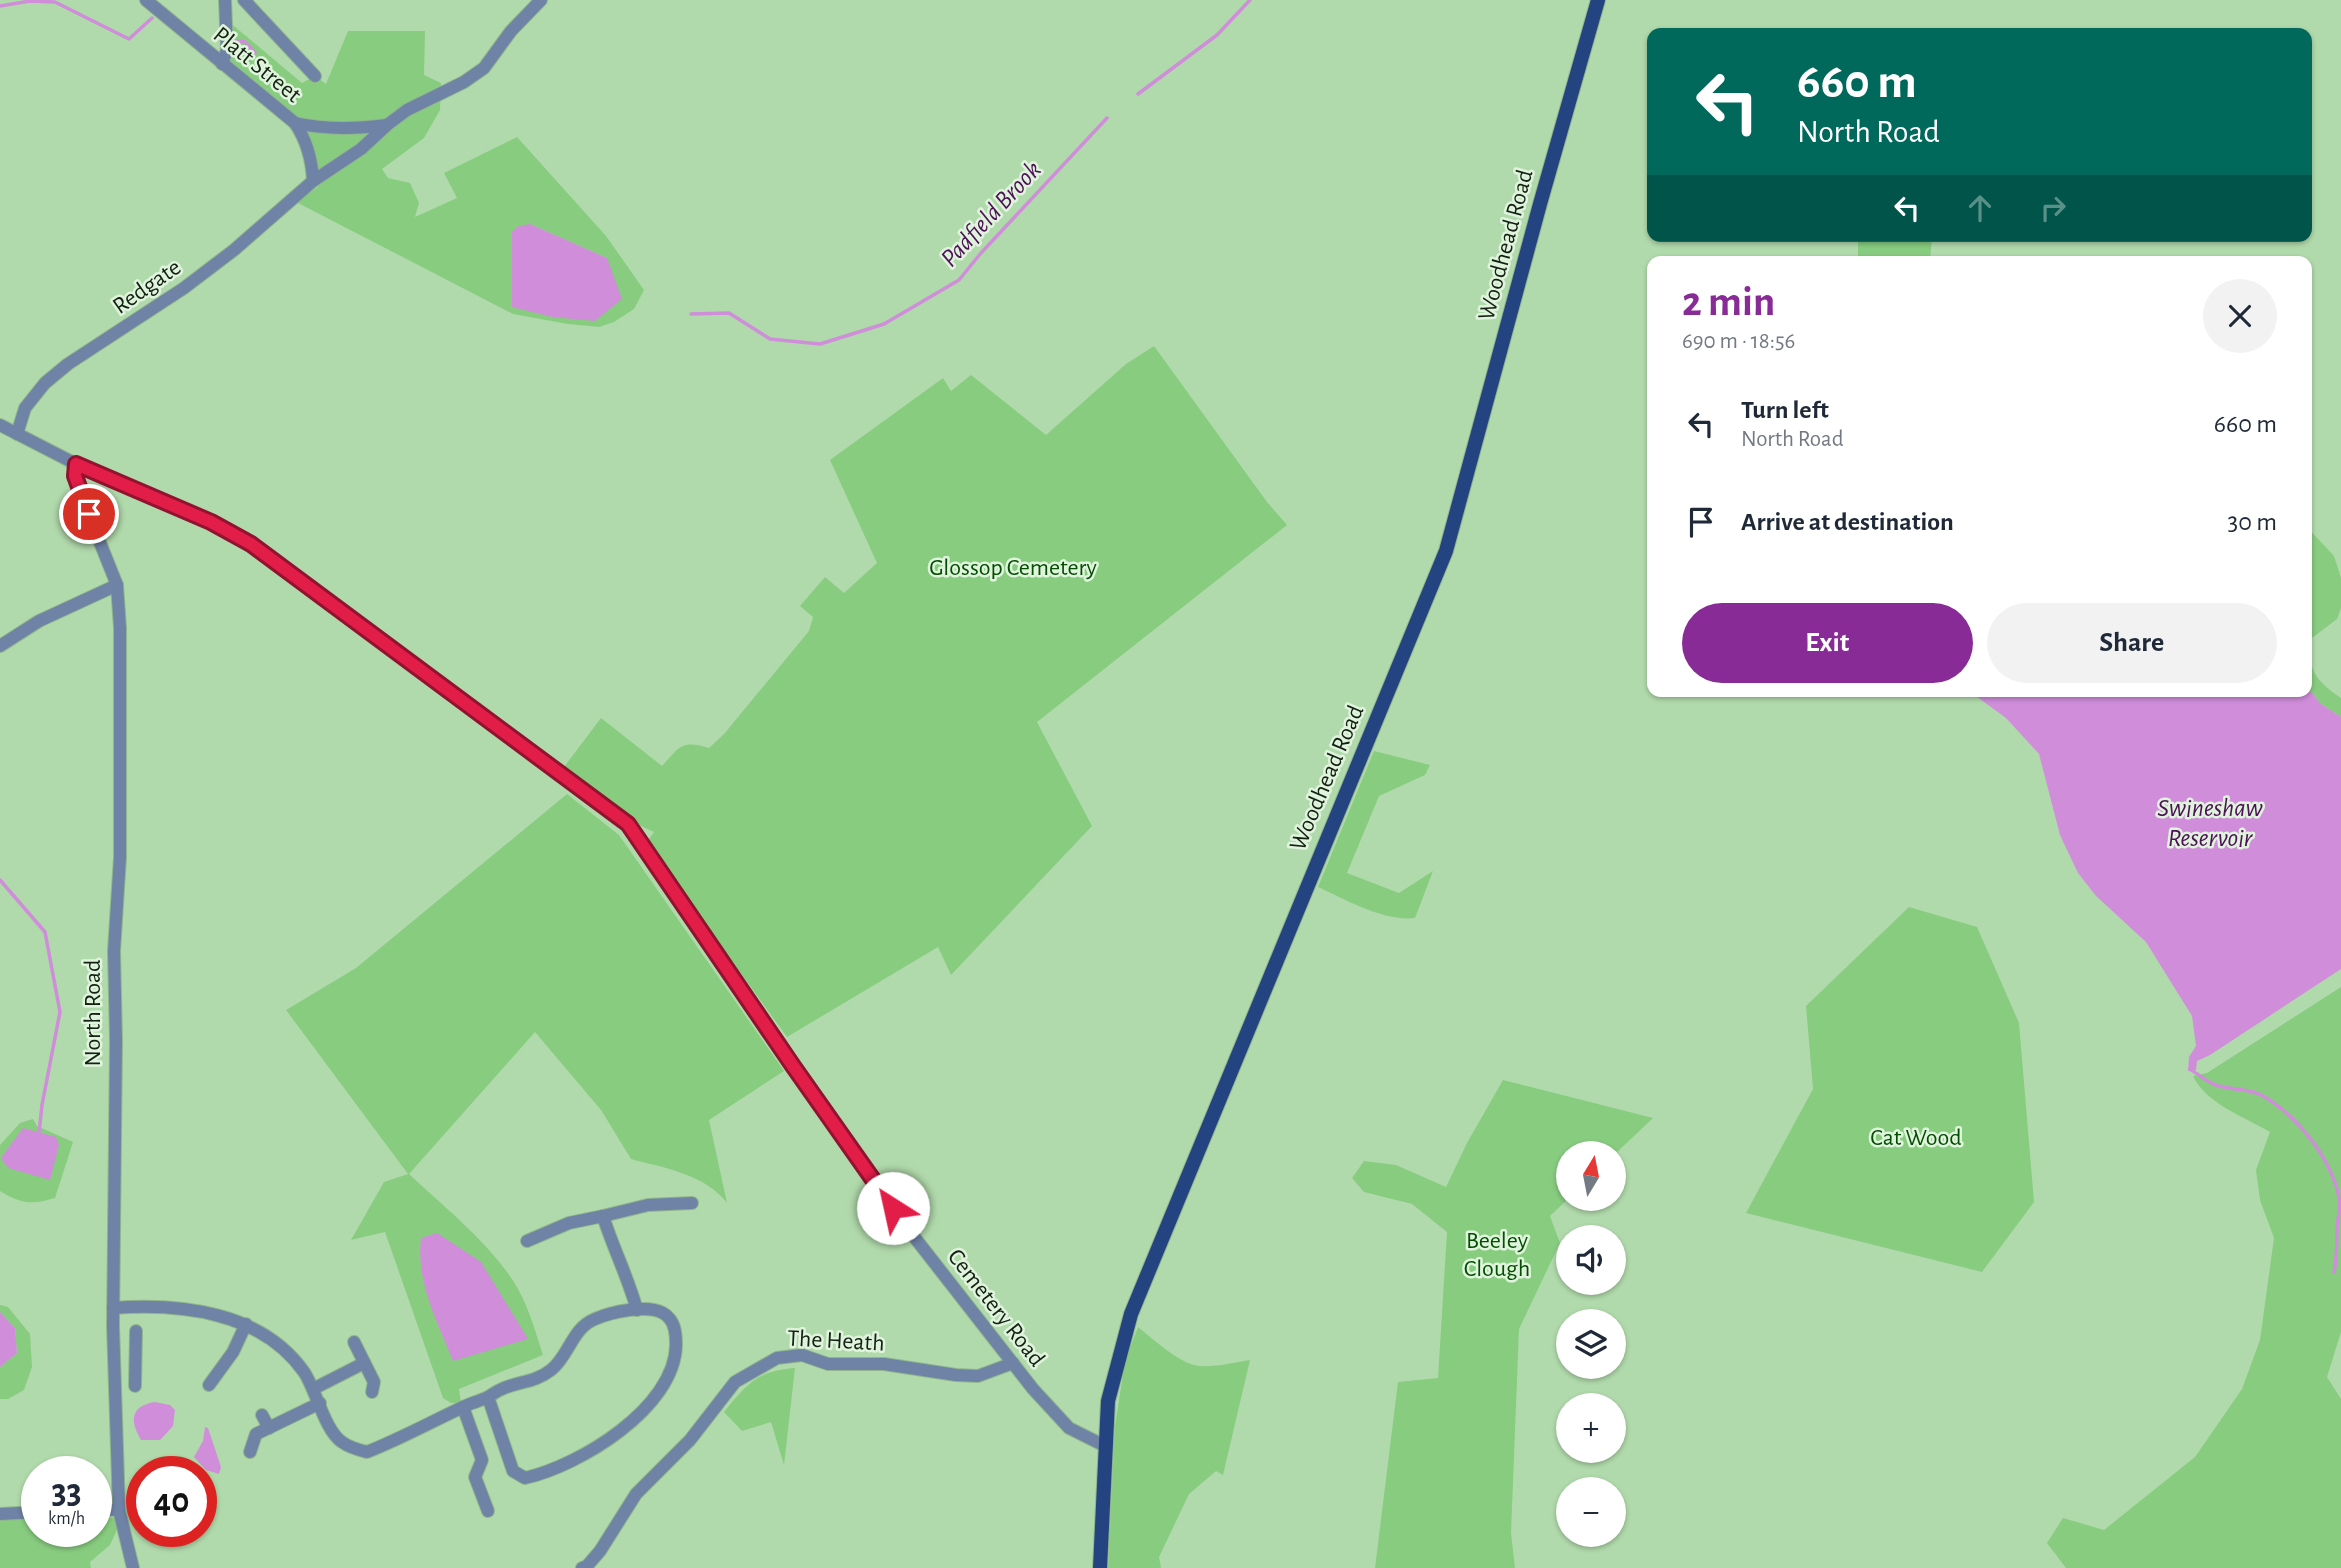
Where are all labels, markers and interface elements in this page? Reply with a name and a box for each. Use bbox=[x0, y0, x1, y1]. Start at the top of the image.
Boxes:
street label: Platt Street bbox=[209, 23, 306, 108]
icon: left bbox=[1682, 56, 1773, 147]
text: 660 m bbox=[1797, 58, 1917, 107]
text: North Road bbox=[1797, 116, 1940, 148]
water label: Padfield Brook bbox=[936, 156, 1046, 272]
street label: Woodhead Road bbox=[1474, 167, 1538, 323]
icon: left bbox=[1888, 189, 1926, 227]
icon: ahead bbox=[1961, 189, 1999, 227]
icon: right bbox=[2034, 189, 2072, 227]
street label: Redgate bbox=[109, 255, 185, 319]
button: close bbox=[2203, 279, 2277, 353]
text: 2 min bbox=[1682, 281, 1775, 323]
text: 690 m · 18:56 bbox=[1682, 330, 1795, 353]
text: Turn left bbox=[1741, 397, 1829, 423]
icon: left bbox=[1682, 405, 1720, 443]
text: 660 m bbox=[2214, 411, 2277, 437]
text: North Road bbox=[1741, 428, 1844, 451]
pin bbox=[59, 484, 119, 544]
icon: arrive bbox=[70, 495, 108, 533]
icon: arrive bbox=[1682, 503, 1720, 541]
text: Arrive at destination bbox=[1741, 509, 1954, 535]
text: 30 m bbox=[2227, 509, 2277, 535]
park label: Glossop Cemetery bbox=[929, 556, 1097, 580]
button: Exit bbox=[1682, 603, 1973, 683]
button: Share bbox=[1987, 603, 2277, 683]
street label: Woodhead Road bbox=[1286, 702, 1368, 854]
water label: Swineshaw Reservoir bbox=[2157, 795, 2263, 851]
street label: North Road bbox=[81, 959, 105, 1067]
park label: Cat Wood bbox=[1870, 1126, 1962, 1150]
north arrow bbox=[1556, 1141, 1626, 1211]
map controls bbox=[1556, 1141, 1626, 1547]
position arrow bbox=[856, 1171, 930, 1245]
button: sound bbox=[1556, 1225, 1626, 1295]
park label: Beeley Clough bbox=[1464, 1229, 1530, 1281]
street label: Cemetery Road bbox=[943, 1245, 1049, 1371]
button: layers bbox=[1556, 1309, 1626, 1379]
street label: The Heath bbox=[787, 1326, 885, 1356]
button: + bbox=[1556, 1393, 1626, 1463]
speed limit sign: 40 bbox=[126, 1456, 217, 1547]
text: 33 bbox=[51, 1475, 82, 1510]
button: − bbox=[1556, 1477, 1626, 1547]
text: km/h bbox=[48, 1510, 85, 1528]

